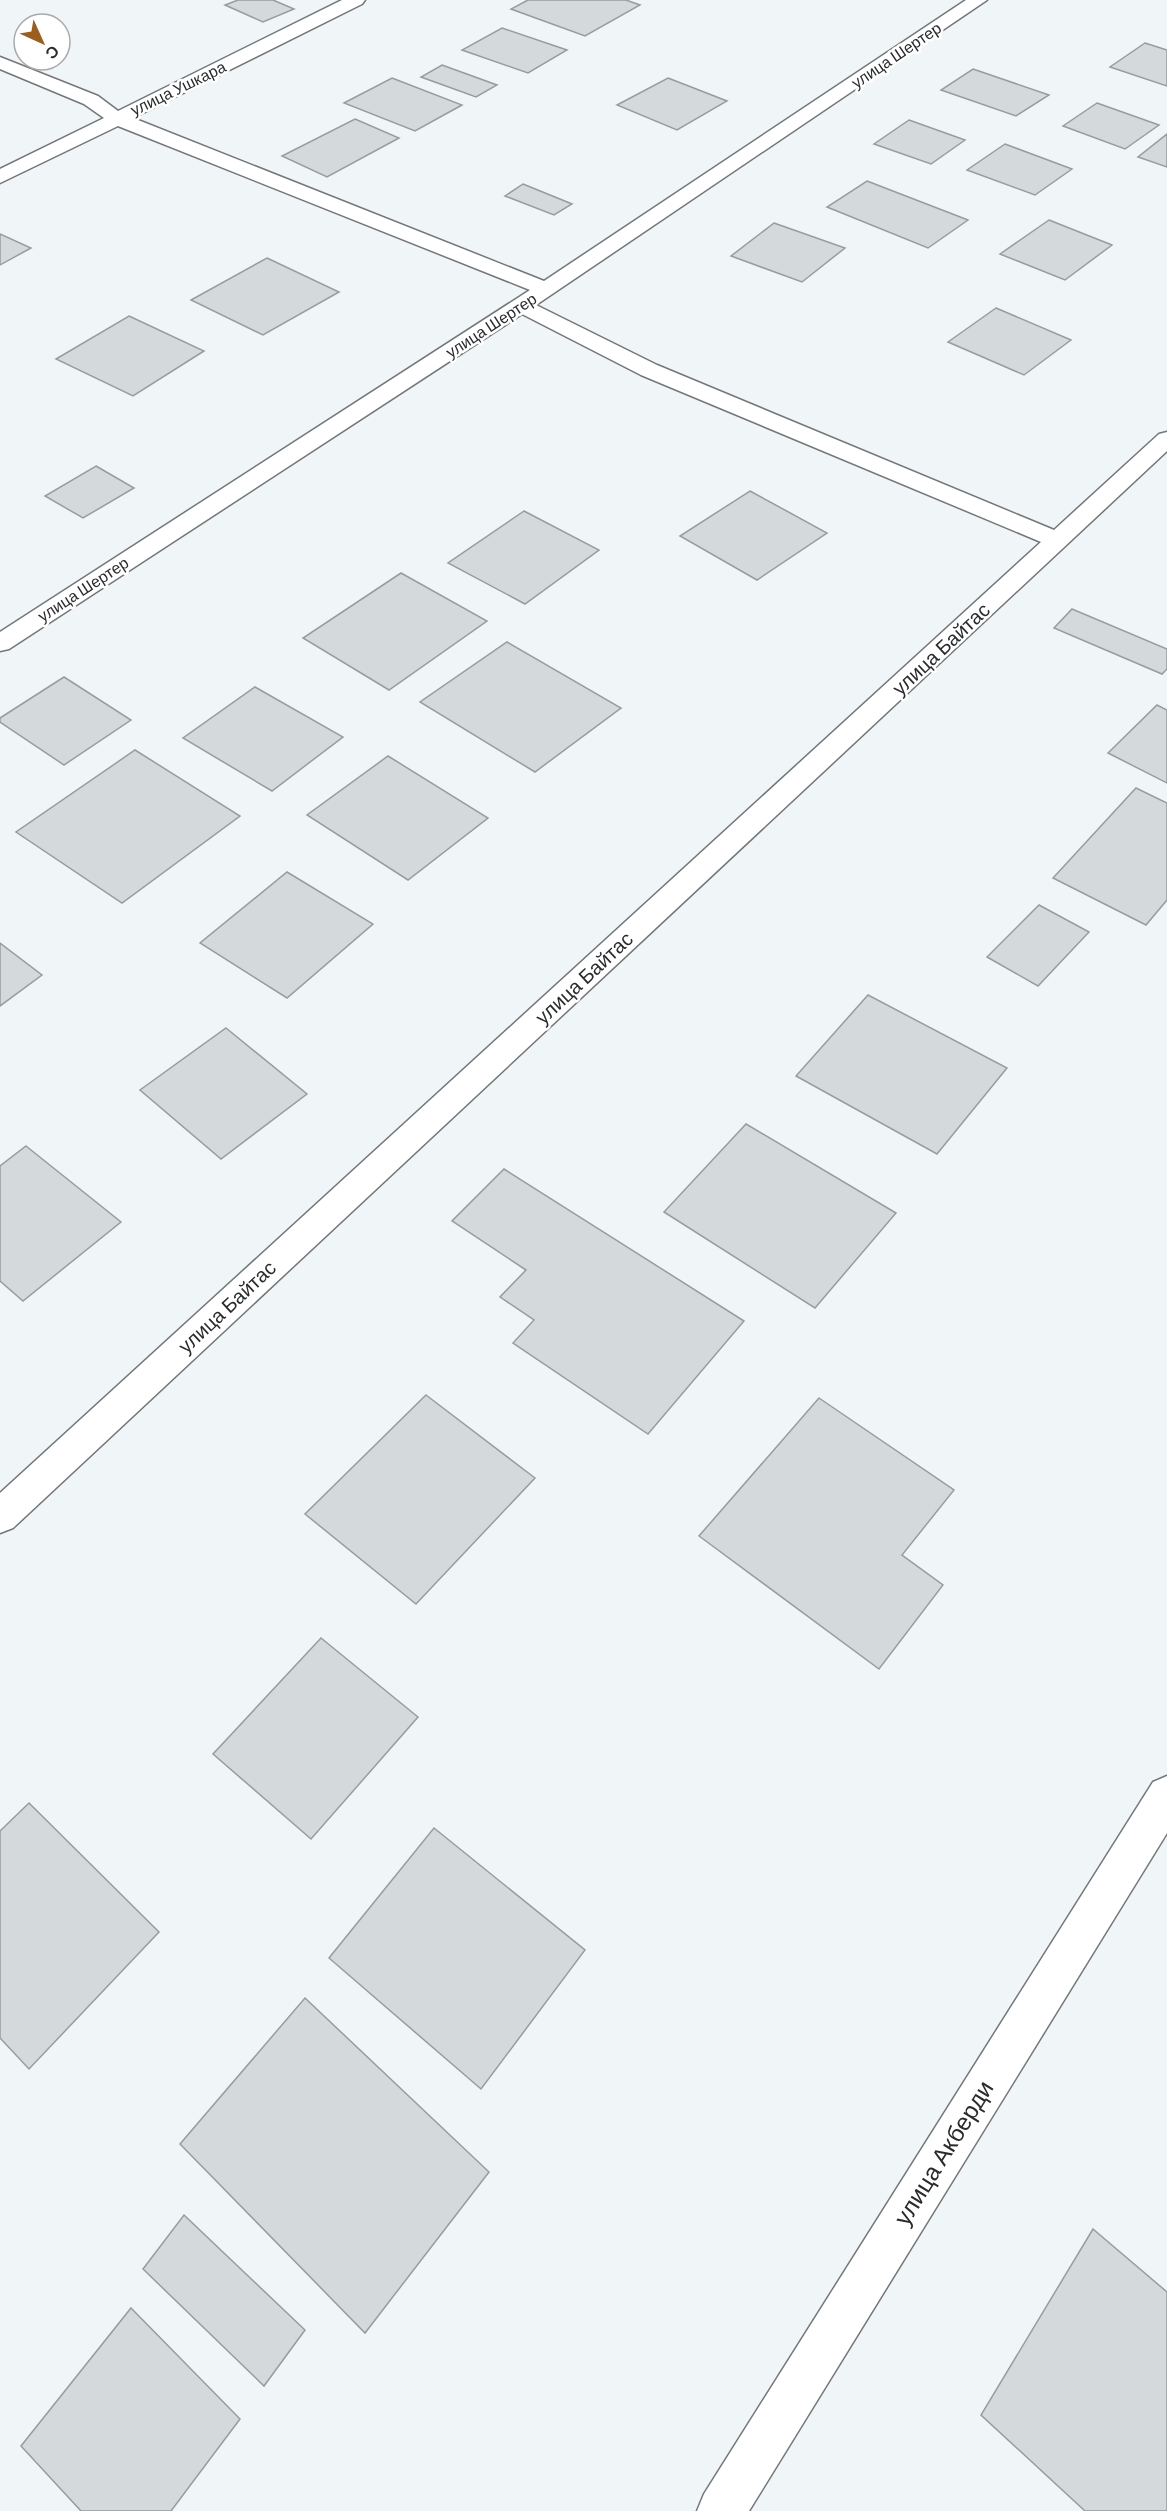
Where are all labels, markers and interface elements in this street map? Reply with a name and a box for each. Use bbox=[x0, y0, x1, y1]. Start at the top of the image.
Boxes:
north arrow bbox=[12, 12, 72, 72]
street label: улица Шертер bbox=[847, 18, 944, 92]
text: С bbox=[42, 42, 64, 64]
street label: улица Ушкара bbox=[127, 56, 229, 119]
street label: улица Шертер bbox=[442, 288, 540, 361]
street label: улица Шертер bbox=[34, 552, 132, 625]
street label: улица Байтас bbox=[887, 597, 994, 699]
street label: улица Байтас bbox=[530, 926, 637, 1028]
street label: улица Байтас bbox=[173, 1255, 280, 1357]
street label: улица Акберди bbox=[887, 2075, 999, 2230]

